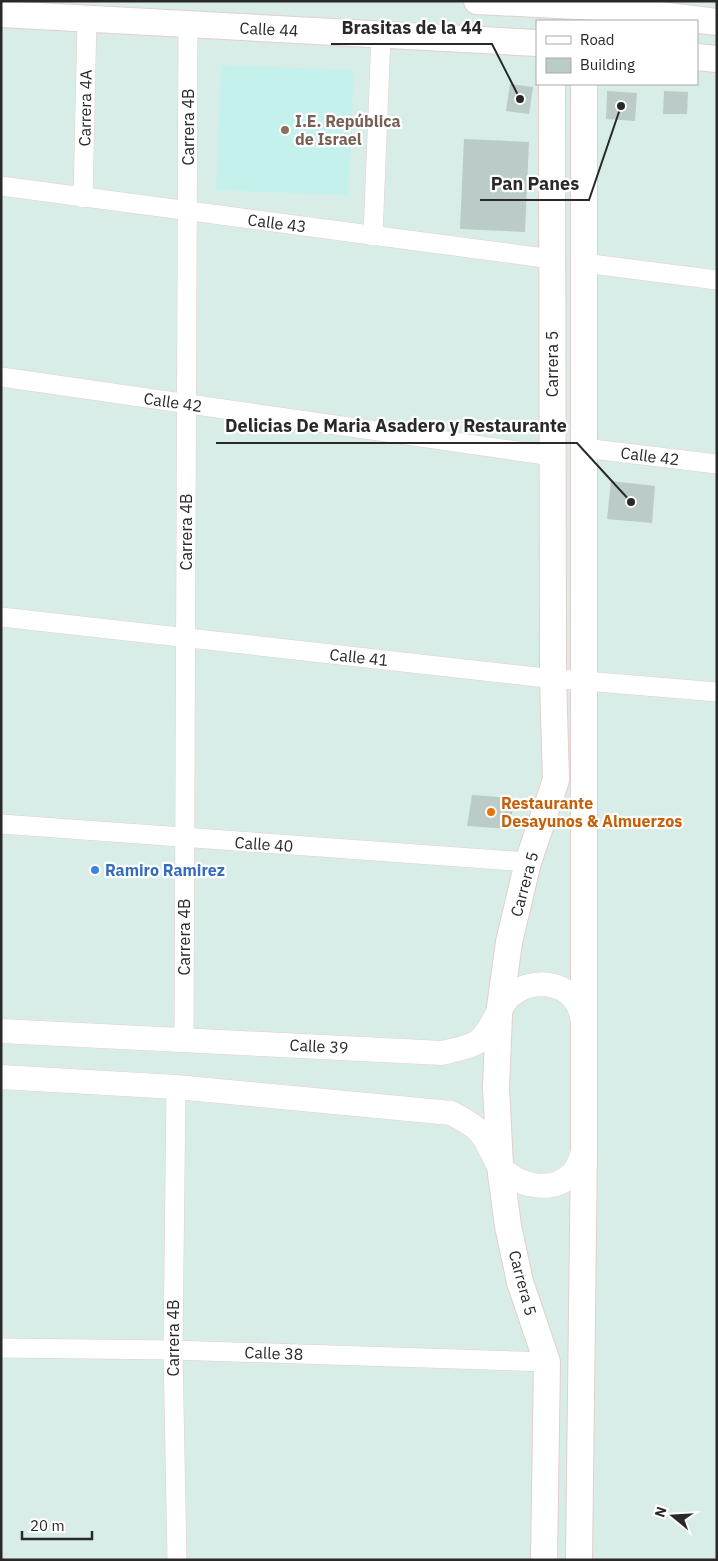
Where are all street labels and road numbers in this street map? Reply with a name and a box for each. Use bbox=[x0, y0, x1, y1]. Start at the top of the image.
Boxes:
street label: Calle 44 bbox=[239, 17, 299, 41]
street label: Carrera 4A bbox=[74, 69, 96, 147]
street label: Carrera 4B bbox=[178, 88, 198, 166]
street label: Calle 43 bbox=[247, 209, 307, 237]
street label: Carrera 5 bbox=[542, 331, 562, 397]
street label: Calle 42 bbox=[142, 388, 204, 416]
street label: Calle 42 bbox=[620, 442, 680, 470]
street label: Carrera 4B bbox=[176, 493, 196, 571]
street label: Calle 41 bbox=[329, 644, 389, 670]
street label: Calle 40 bbox=[234, 832, 294, 856]
street label: Carrera 5 bbox=[506, 849, 542, 919]
street label: Carrera 4B bbox=[174, 898, 194, 976]
street label: Calle 39 bbox=[289, 1034, 349, 1058]
street label: Carrera 5 bbox=[505, 1248, 541, 1318]
street label: Carrera 4B bbox=[163, 1299, 183, 1377]
street label: Calle 38 bbox=[244, 1342, 304, 1364]

